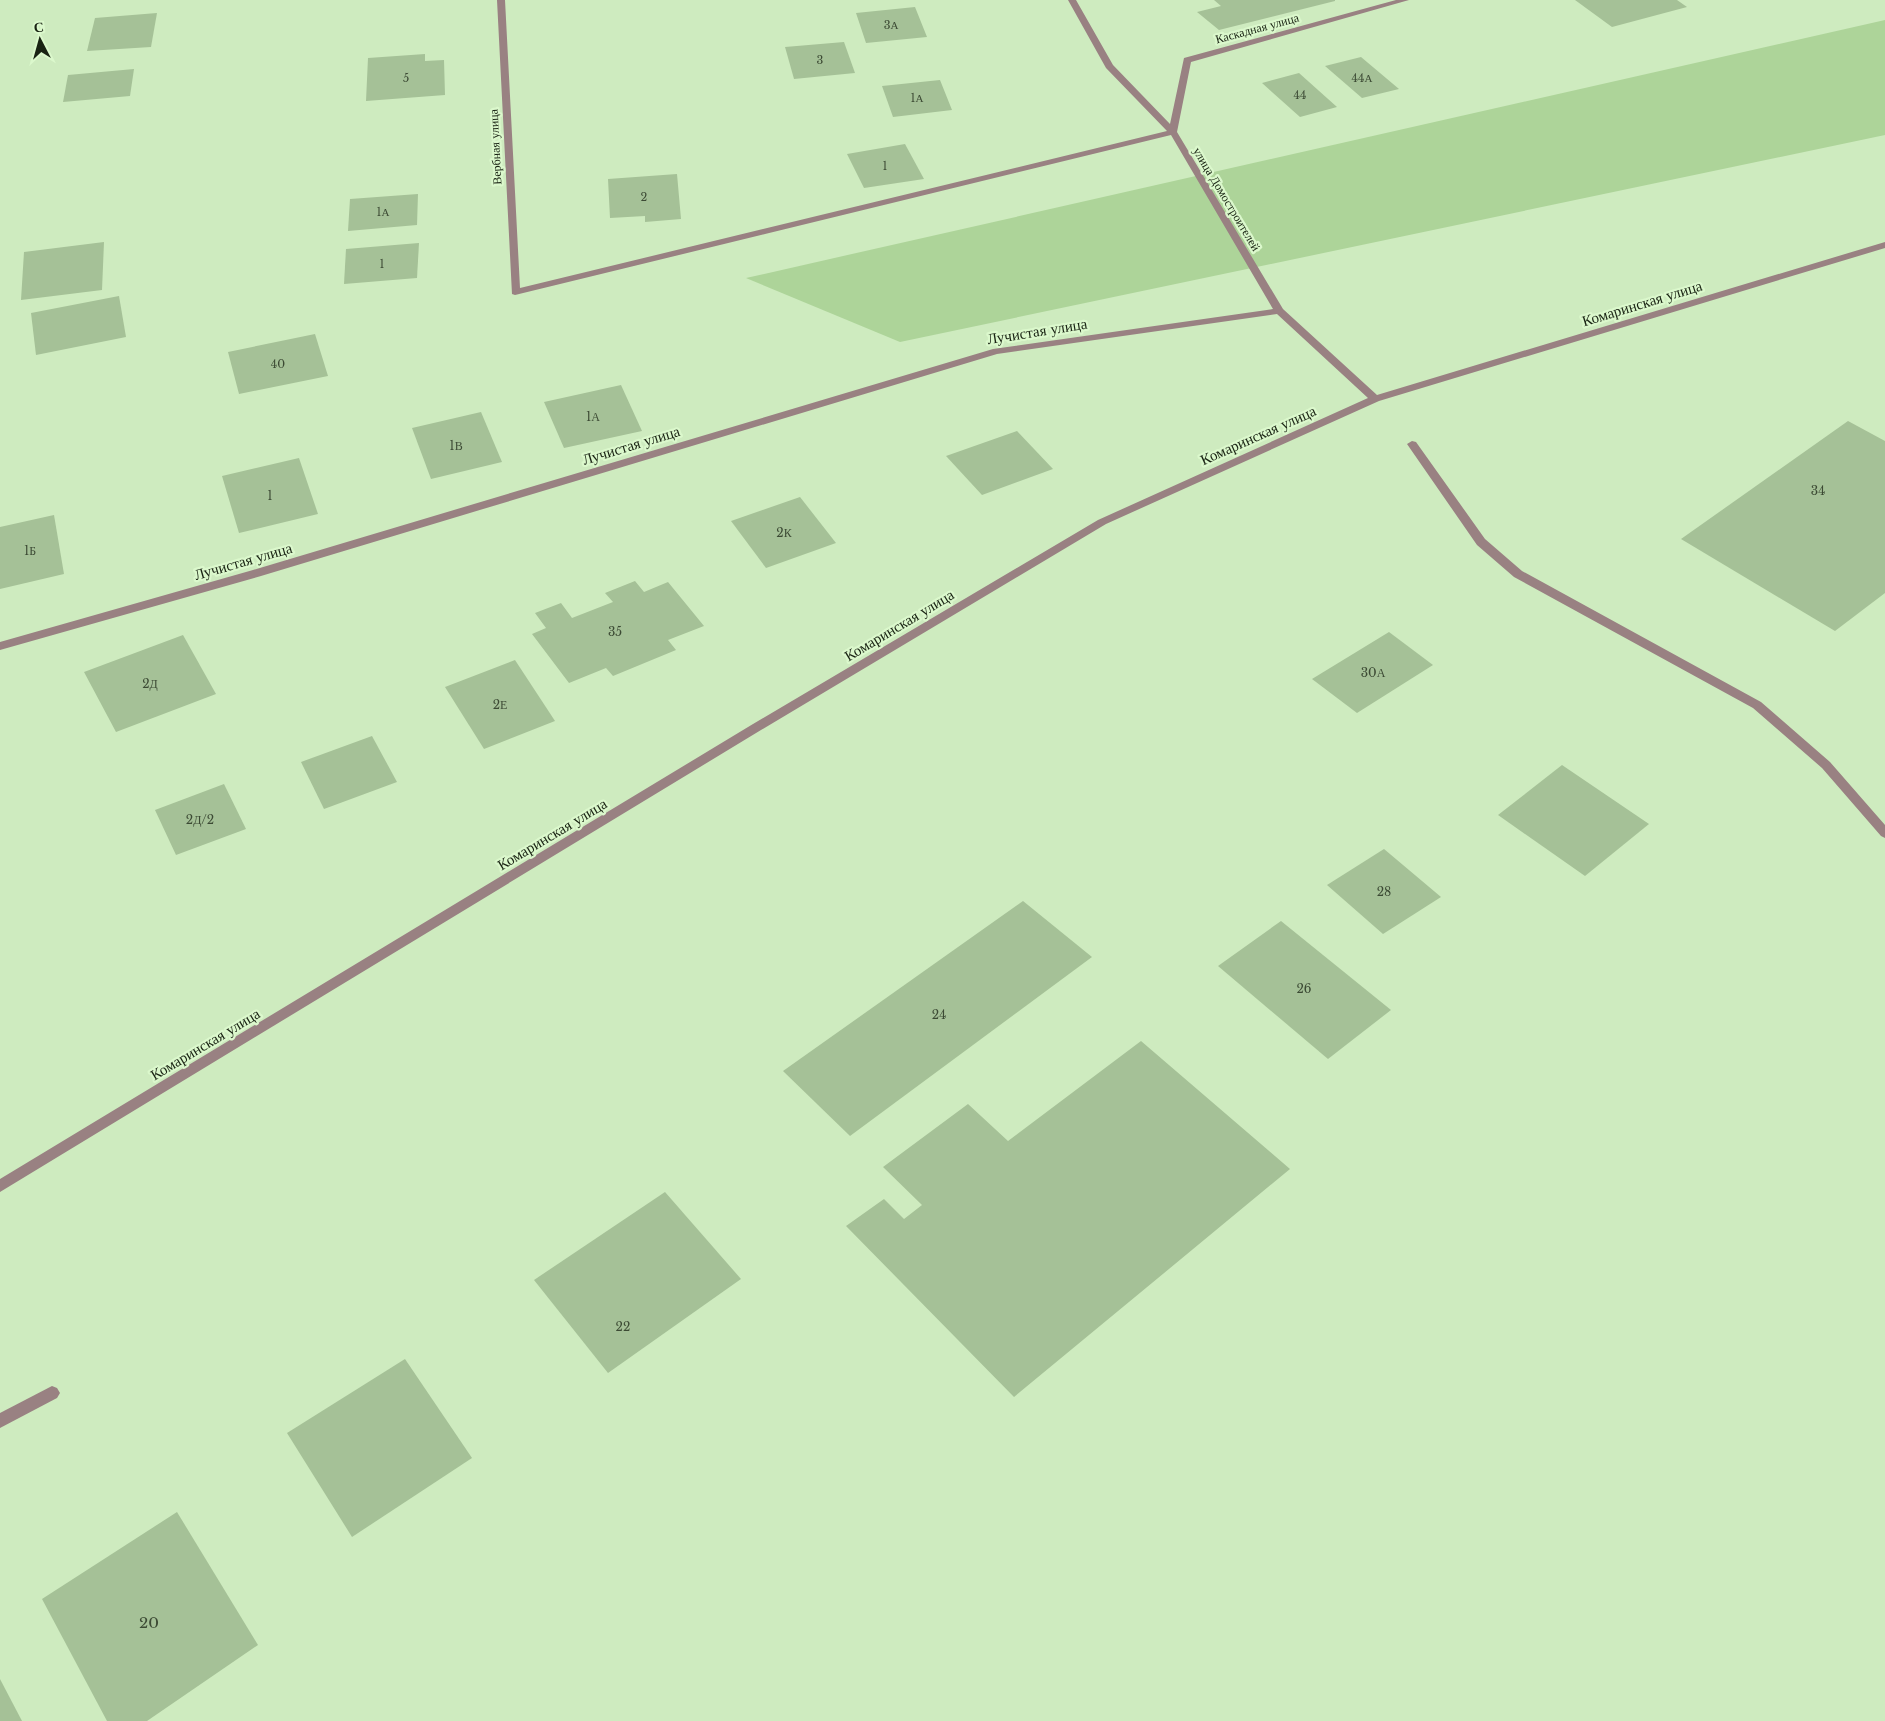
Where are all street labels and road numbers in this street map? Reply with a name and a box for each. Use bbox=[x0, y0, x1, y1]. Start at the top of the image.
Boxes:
street label: Каскадная улица bbox=[1214, 9, 1301, 46]
street label: Вербная улица bbox=[485, 108, 504, 185]
street label: улица Домостроителей bbox=[1190, 144, 1264, 254]
street label: Комаринская улица bbox=[1580, 276, 1705, 330]
street label: Лучистая улица bbox=[986, 314, 1089, 348]
street label: Комаринская улица bbox=[1197, 401, 1319, 469]
street label: Лучистая улица bbox=[580, 421, 682, 469]
street label: Лучистая улица bbox=[192, 538, 295, 584]
street label: Комаринская улица bbox=[841, 585, 958, 665]
street label: Комаринская улица bbox=[494, 794, 611, 874]
street label: Комаринская улица bbox=[147, 1004, 264, 1084]

